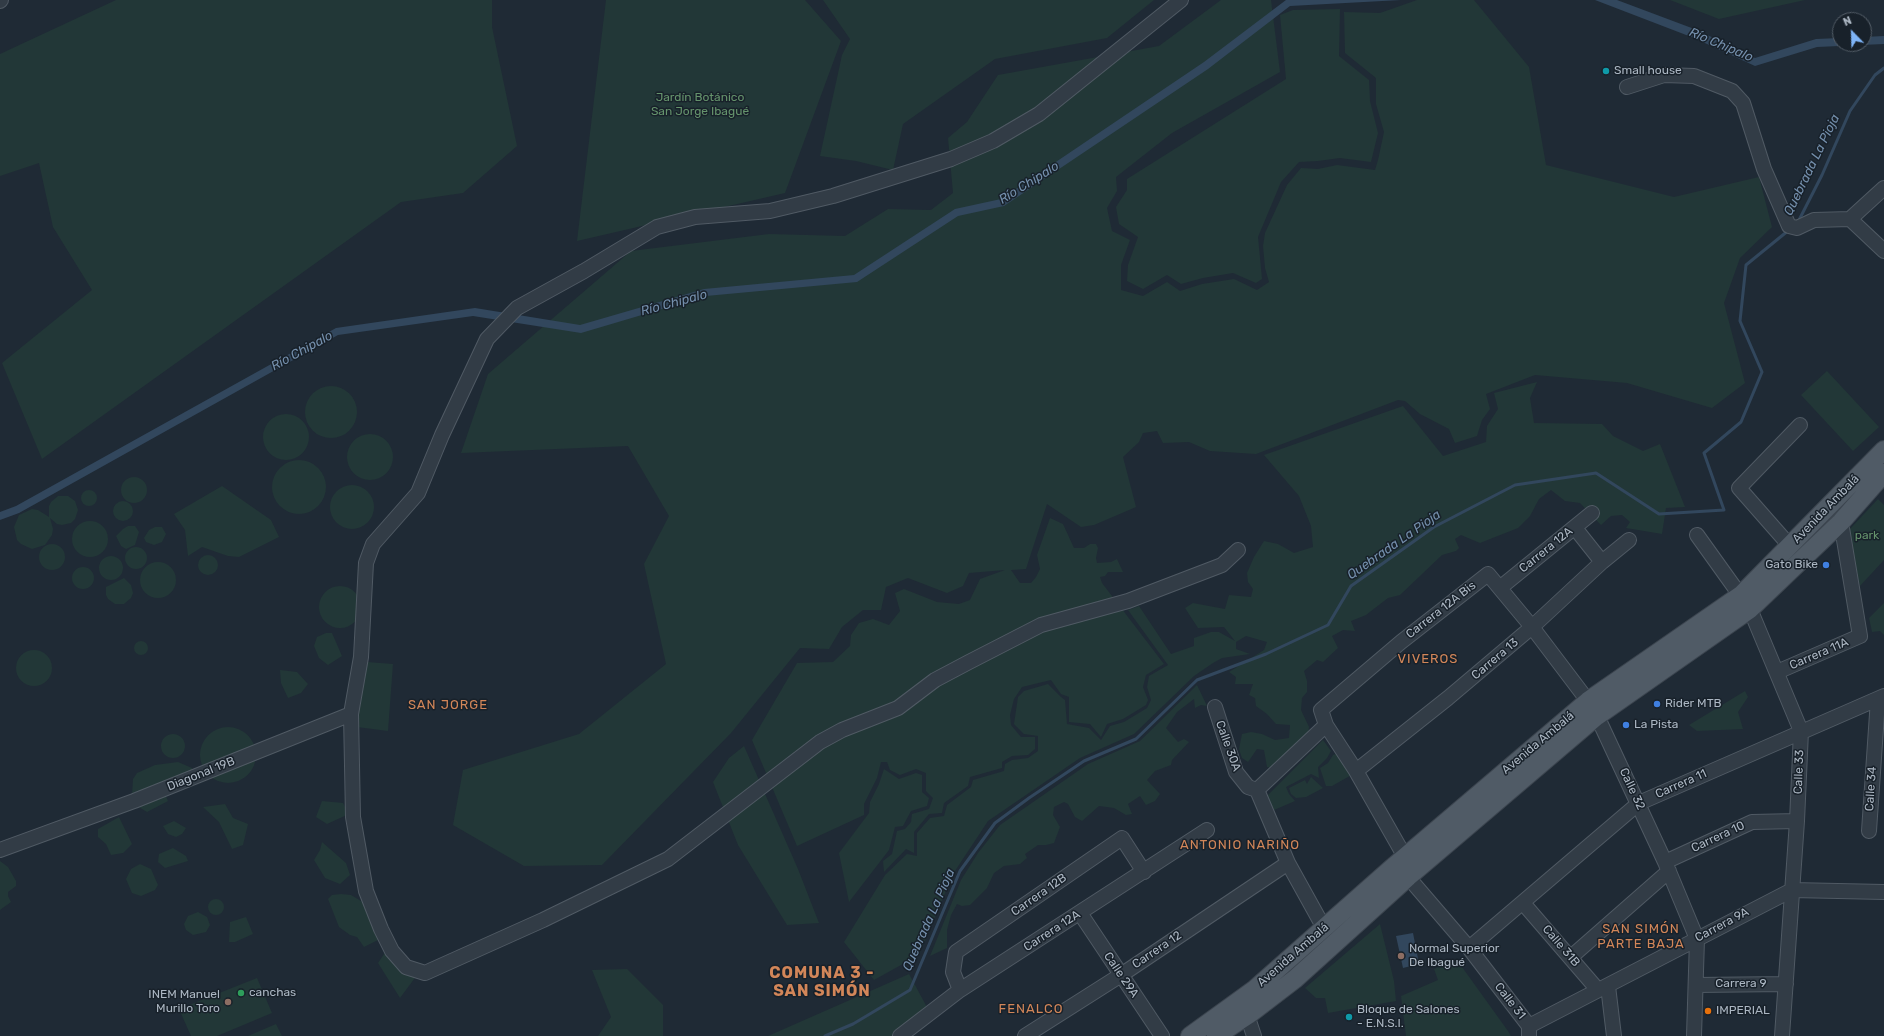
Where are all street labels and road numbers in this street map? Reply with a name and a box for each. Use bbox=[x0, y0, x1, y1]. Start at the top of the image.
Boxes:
street label: Avenida Ambalá bbox=[1790, 472, 1862, 546]
street label: Carrera 12A bbox=[1516, 524, 1576, 576]
street label: Carrera 12A Bis bbox=[1403, 578, 1479, 642]
street label: Carrera 13 bbox=[1469, 635, 1521, 683]
street label: Carrera 11A bbox=[1787, 635, 1851, 673]
street label: Avenida Ambalá bbox=[1499, 709, 1577, 777]
street label: Calle 30A bbox=[1212, 719, 1244, 773]
street label: Calle 33 bbox=[1791, 749, 1807, 795]
street label: Diagonal 19B bbox=[165, 754, 237, 794]
street label: Calle 32 bbox=[1616, 766, 1648, 812]
street label: Carrera 11 bbox=[1653, 766, 1709, 802]
street label: Calle 34 bbox=[1862, 766, 1880, 812]
street label: Carrera 10 bbox=[1689, 818, 1747, 856]
street label: Carrera 12B bbox=[1008, 871, 1070, 919]
street label: Carrera 9A bbox=[1693, 905, 1751, 945]
street label: Carrera 12A bbox=[1021, 907, 1083, 955]
street label: Avenida Ambalá bbox=[1254, 920, 1332, 990]
street label: Calle 31B bbox=[1539, 922, 1583, 970]
street label: Carrera 12 bbox=[1130, 928, 1184, 972]
street label: Calle 29A bbox=[1101, 949, 1141, 1001]
street label: Carrera 9 bbox=[1715, 977, 1767, 991]
street label: Calle 31 bbox=[1491, 980, 1529, 1022]

